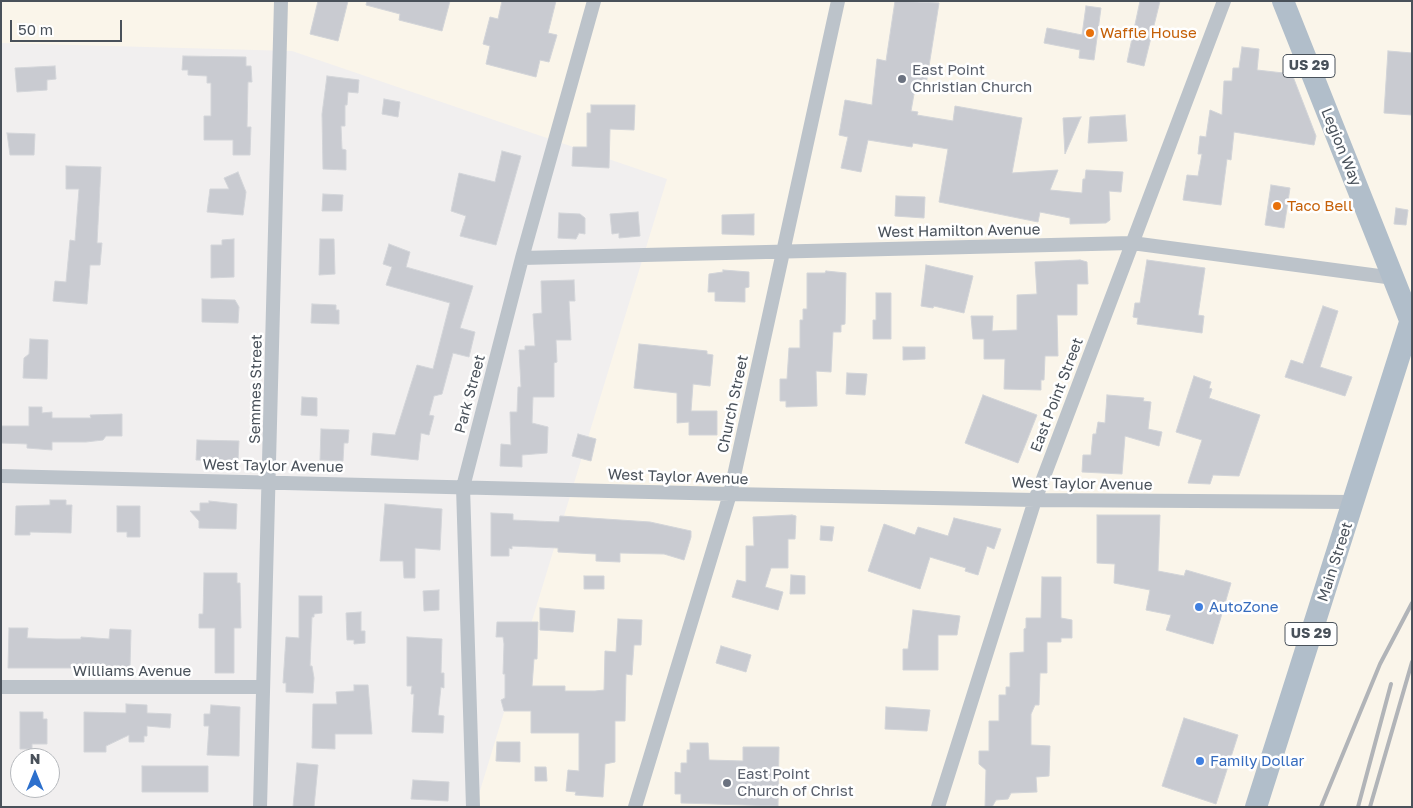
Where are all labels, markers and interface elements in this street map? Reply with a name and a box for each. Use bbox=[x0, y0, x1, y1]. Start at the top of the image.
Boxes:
scale bar bbox=[12, 10, 125, 42]
text: 50 m bbox=[18, 20, 53, 38]
place label: Waffle House bbox=[1100, 24, 1197, 42]
marker: Waffle House bbox=[1084, 27, 1096, 39]
road number: US 29 bbox=[1283, 54, 1335, 78]
place label: East Point Christian Church bbox=[912, 61, 1032, 96]
marker: East Point Christian Church bbox=[896, 73, 908, 85]
street label: Legion Way bbox=[1317, 105, 1365, 189]
place label: Taco Bell bbox=[1287, 197, 1353, 215]
marker: Taco Bell bbox=[1271, 200, 1283, 212]
street label: West Hamilton Avenue bbox=[877, 221, 1041, 241]
street label: Semmes Street bbox=[246, 334, 266, 444]
street label: East Point Street bbox=[1027, 335, 1087, 455]
street label: Park Street bbox=[451, 353, 489, 435]
street label: Church Street bbox=[714, 353, 752, 455]
street label: West Taylor Avenue bbox=[202, 456, 344, 476]
street label: West Taylor Avenue bbox=[607, 466, 749, 488]
street label: West Taylor Avenue bbox=[1011, 474, 1153, 494]
street label: Main Street bbox=[1314, 520, 1356, 604]
place label: AutoZone bbox=[1209, 598, 1278, 616]
marker: AutoZone bbox=[1193, 601, 1205, 613]
road number: US 29 bbox=[1285, 622, 1337, 646]
street label: Williams Avenue bbox=[73, 662, 191, 680]
north arrow bbox=[10, 748, 60, 798]
text: N bbox=[30, 750, 40, 767]
place label: Family Dollar bbox=[1210, 752, 1304, 770]
marker: Family Dollar bbox=[1194, 755, 1206, 767]
place label: East Point Church of Christ bbox=[737, 765, 854, 800]
marker: East Point Church of Christ bbox=[721, 777, 733, 789]

